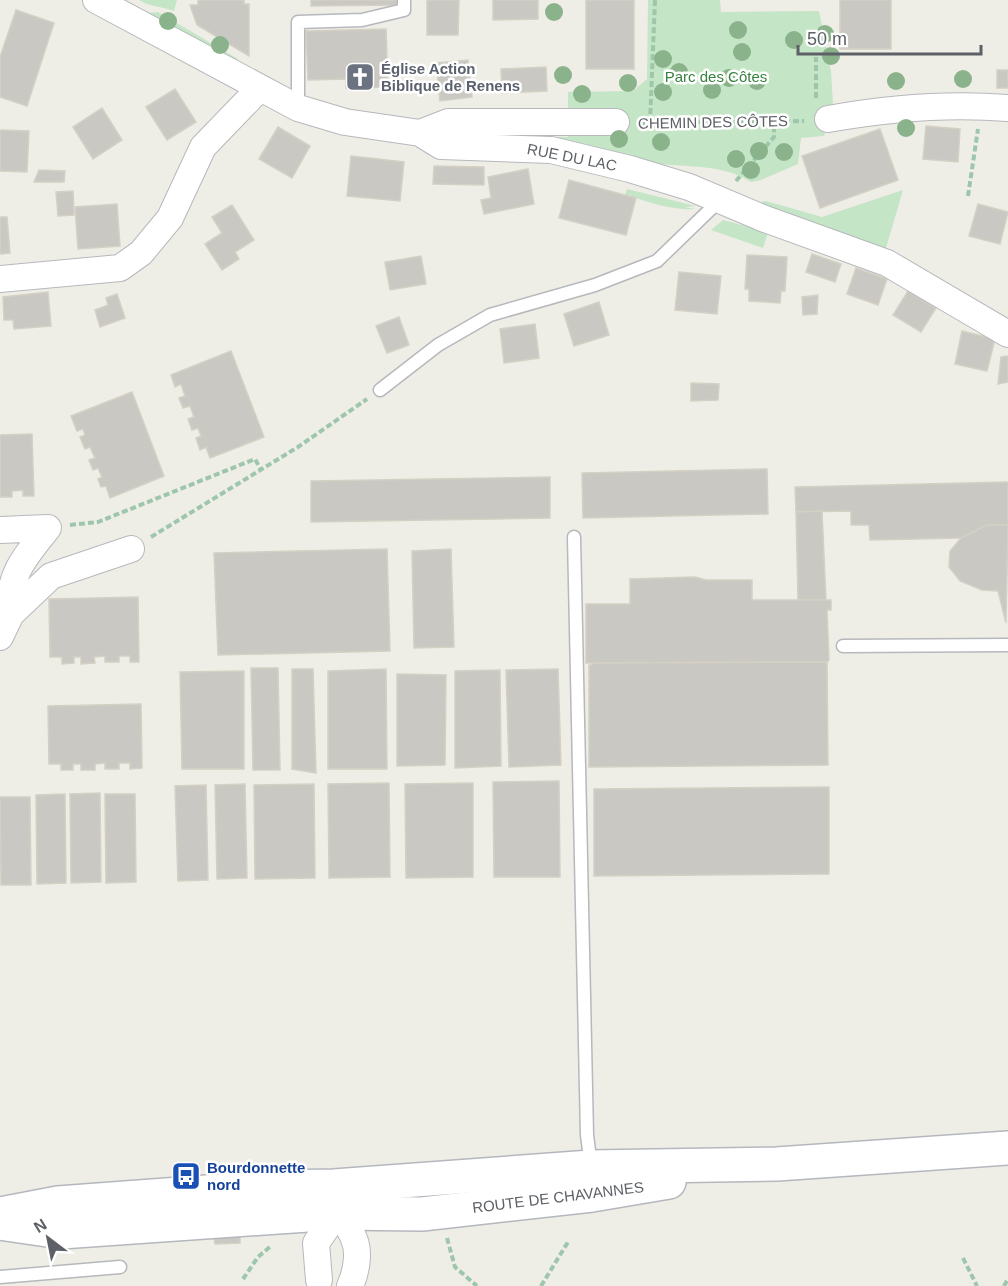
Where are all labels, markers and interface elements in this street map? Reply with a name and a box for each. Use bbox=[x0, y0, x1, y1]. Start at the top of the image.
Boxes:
scale bar bbox=[798, 18, 981, 56]
text: 50 m bbox=[807, 29, 847, 49]
place label: Église Action Biblique de Renens bbox=[381, 60, 520, 94]
church icon: Église Action Biblique de Renens bbox=[344, 61, 376, 93]
park label: Parc des Côtes bbox=[665, 68, 767, 85]
street label: CHEMIN DES CÔTES bbox=[638, 112, 788, 132]
street label: RUE DU LAC bbox=[526, 140, 618, 174]
place label: Bourdonnette nord bbox=[207, 1159, 305, 1193]
bus stop icon: Bourdonnette nord bbox=[170, 1160, 202, 1192]
street label: ROUTE DE CHAVANNES bbox=[471, 1178, 645, 1216]
north arrow bbox=[18, 1208, 78, 1268]
text: N bbox=[31, 1215, 50, 1236]

